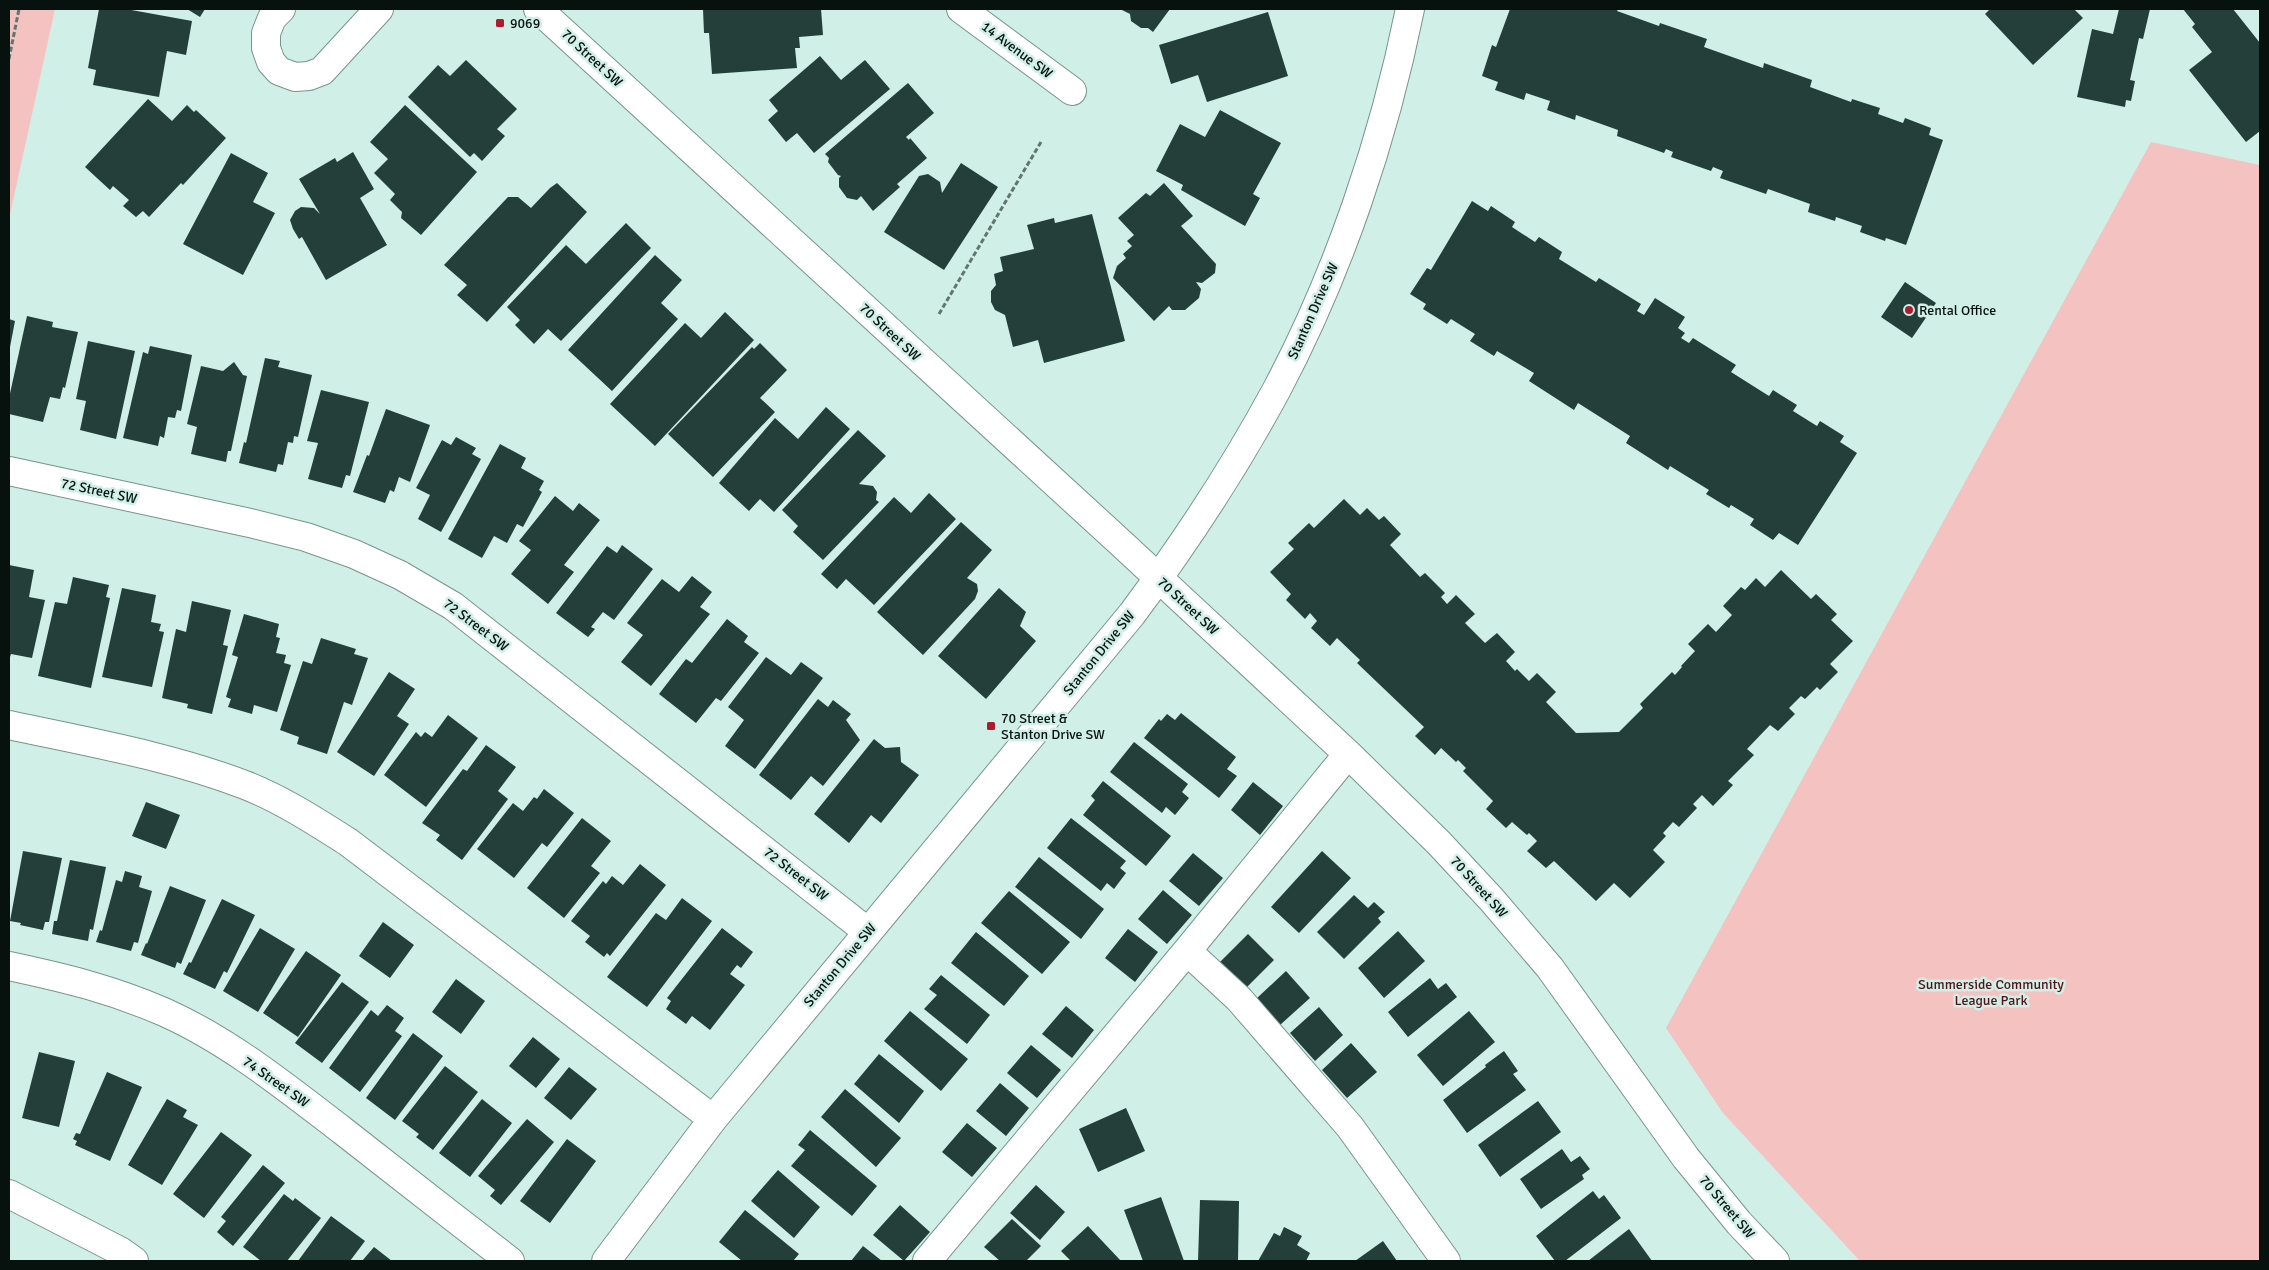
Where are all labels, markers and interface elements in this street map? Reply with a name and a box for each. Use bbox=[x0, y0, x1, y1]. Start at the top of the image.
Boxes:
place label: 9069 bbox=[510, 15, 540, 32]
marker: 9069 bbox=[494, 17, 506, 29]
street label: 14 Avenue SW bbox=[978, 18, 1056, 82]
street label: 70 Street SW bbox=[558, 25, 626, 91]
street label: Stanton Drive SW bbox=[1284, 260, 1342, 362]
street label: 70 Street SW bbox=[856, 299, 924, 365]
place label: Rental Office bbox=[1919, 302, 1996, 319]
marker: Rental Office bbox=[1903, 304, 1915, 316]
street label: 72 Street SW bbox=[60, 475, 139, 507]
street label: 70 Street SW bbox=[1154, 573, 1222, 639]
street label: 72 Street SW bbox=[440, 595, 512, 655]
street label: Stanton Drive SW bbox=[1060, 607, 1138, 699]
place label: 70 Street & Stanton Drive SW bbox=[1001, 710, 1105, 743]
marker: 70 Street & Stanton Drive SW bbox=[985, 720, 997, 732]
street label: 72 Street SW bbox=[760, 844, 832, 904]
street label: 70 Street SW bbox=[1447, 853, 1511, 921]
street label: Stanton Drive SW bbox=[800, 920, 880, 1010]
park label: Summerside Community League Park bbox=[1918, 976, 2064, 1009]
street label: 74 Street SW bbox=[240, 1053, 313, 1111]
street label: 70 Street SW bbox=[1696, 1172, 1758, 1242]

